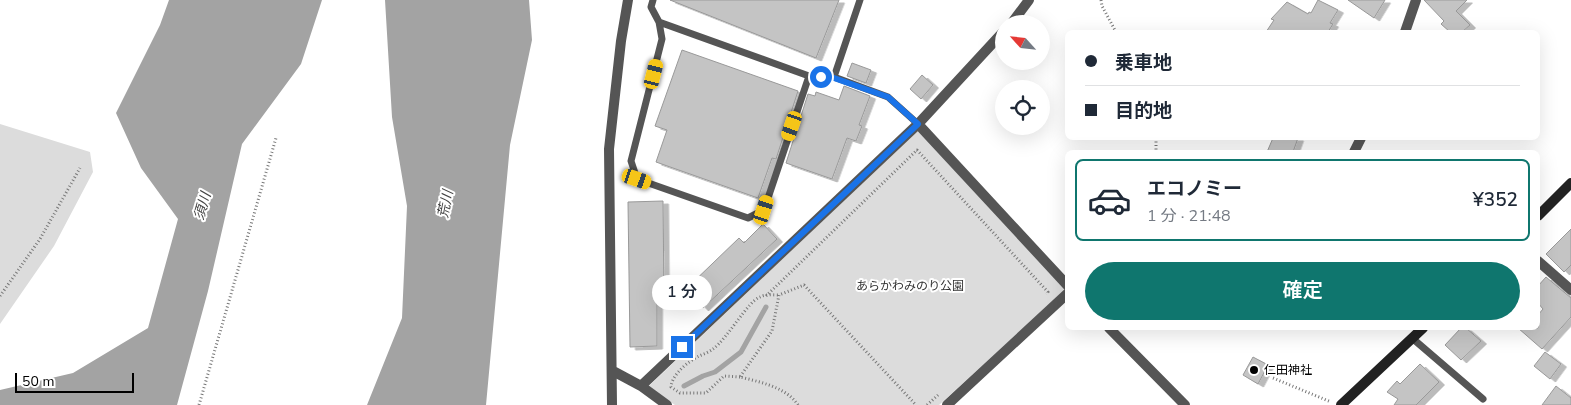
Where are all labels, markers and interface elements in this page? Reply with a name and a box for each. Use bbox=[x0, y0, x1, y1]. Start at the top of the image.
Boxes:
north arrow bbox=[995, 15, 1050, 70]
map controls bbox=[995, 15, 1050, 135]
text: 乗車地 bbox=[1115, 50, 1172, 76]
car bbox=[643, 58, 664, 90]
route start bbox=[810, 66, 832, 88]
button: locate bbox=[995, 80, 1050, 135]
text: 目的地 bbox=[1115, 98, 1172, 124]
car bbox=[780, 109, 803, 143]
car bbox=[620, 167, 653, 191]
text: エコノミー bbox=[1147, 176, 1242, 202]
icon: car bbox=[1087, 178, 1132, 223]
water label: 荒川 bbox=[433, 187, 458, 220]
text: ¥352 bbox=[1472, 187, 1518, 213]
water label: 須川 bbox=[189, 188, 216, 222]
car bbox=[752, 193, 775, 227]
text: 1 分 · 21:48 bbox=[1147, 205, 1231, 227]
button: 確定 bbox=[1085, 262, 1520, 320]
callout: 1 分 bbox=[652, 274, 712, 310]
park label: あらかわみのり公園 bbox=[856, 278, 964, 294]
text: 1 分 bbox=[667, 281, 697, 303]
route end bbox=[671, 336, 693, 358]
place label: 仁田神社 bbox=[1264, 362, 1312, 378]
marker: 仁田神社 bbox=[1248, 364, 1260, 376]
scale bar bbox=[15, 370, 134, 393]
text: 50 m bbox=[22, 372, 54, 391]

